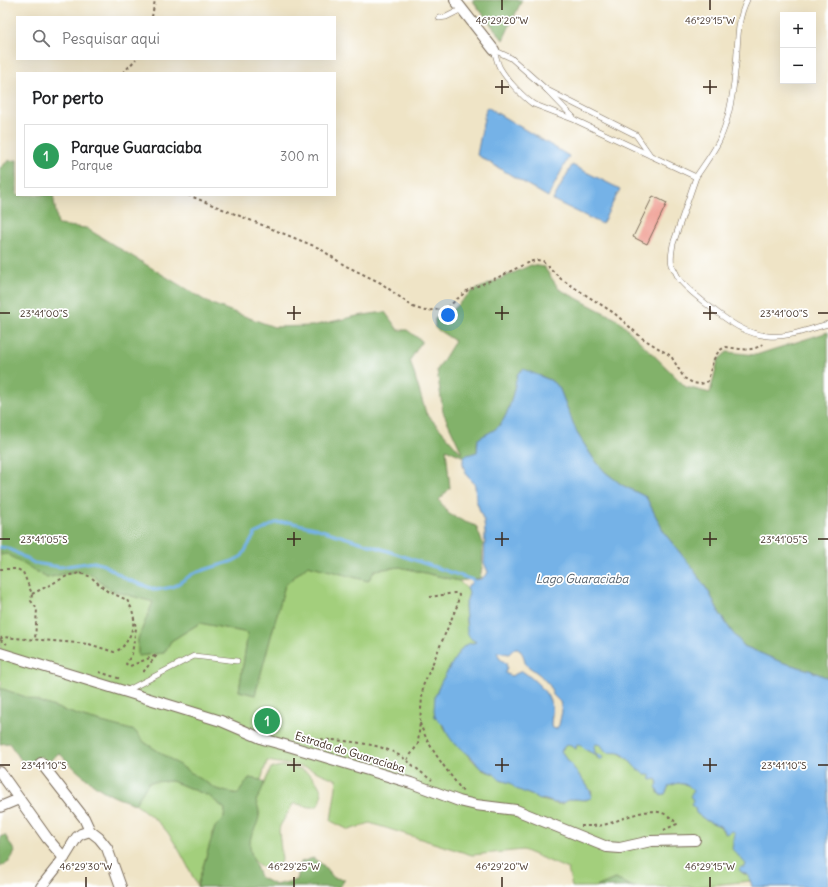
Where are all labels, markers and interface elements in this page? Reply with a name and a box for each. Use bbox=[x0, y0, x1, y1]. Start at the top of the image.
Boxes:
map controls bbox=[780, 12, 816, 84]
button: + bbox=[780, 12, 816, 48]
text: 46°29'20"W bbox=[476, 14, 528, 27]
text: 46°29'15"W bbox=[685, 14, 735, 27]
search box bbox=[16, 16, 336, 60]
icon: search bbox=[30, 27, 52, 49]
text: Pesquisar aqui bbox=[62, 29, 160, 48]
button: − bbox=[780, 48, 816, 84]
text: Por perto bbox=[32, 87, 103, 109]
text: Parque Guaraciaba bbox=[71, 138, 202, 157]
text: 1 bbox=[43, 148, 49, 165]
text: 300 m bbox=[280, 148, 319, 165]
text: Parque bbox=[71, 157, 113, 174]
your location bbox=[438, 305, 458, 325]
text: 23°41'00"S bbox=[20, 307, 68, 320]
text: 23°41'00"S bbox=[760, 307, 808, 320]
text: 23°41'05"S bbox=[20, 533, 68, 546]
text: 23°41'05"S bbox=[760, 533, 808, 546]
water label: Lago Guaraciaba bbox=[536, 571, 629, 586]
pin: 1 bbox=[254, 706, 280, 736]
street label: Estrada do Guaraciaba bbox=[293, 729, 407, 775]
text: 23°41'10"S bbox=[21, 759, 67, 772]
text: 23°41'10"S bbox=[761, 759, 807, 772]
text: 46°29'30"W bbox=[60, 860, 112, 873]
text: 46°29'25"W bbox=[268, 860, 320, 873]
text: 46°29'20"W bbox=[476, 860, 528, 873]
text: 46°29'15"W bbox=[685, 860, 735, 873]

